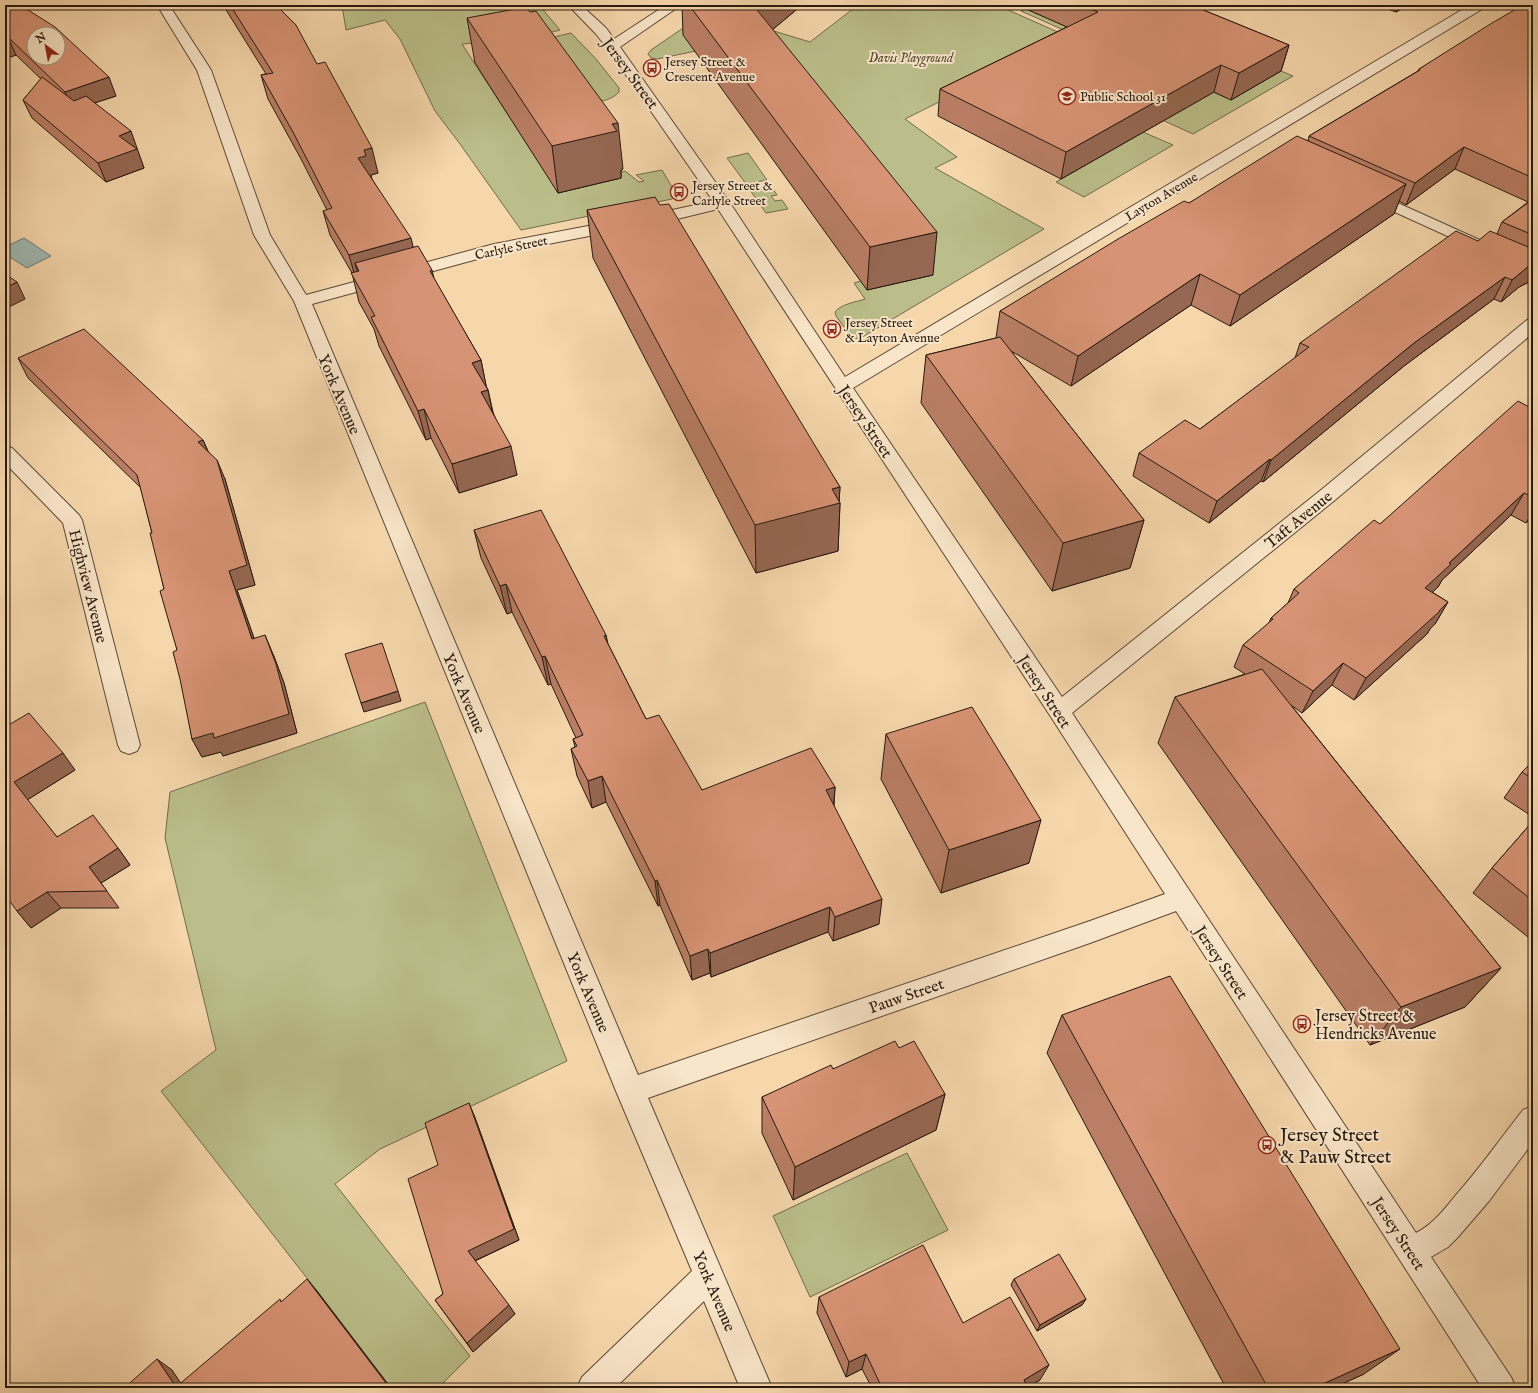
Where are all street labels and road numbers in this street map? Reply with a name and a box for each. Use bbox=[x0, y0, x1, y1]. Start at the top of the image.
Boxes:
street label: Jersey Street bbox=[596, 33, 662, 114]
street label: Layton Avenue bbox=[1122, 169, 1201, 226]
street label: Carlyle Street bbox=[473, 232, 550, 264]
street label: York Avenue bbox=[312, 352, 364, 438]
street label: Jersey Street bbox=[832, 380, 896, 463]
street label: Taft Avenue bbox=[1261, 487, 1337, 554]
street label: Highview Avenue bbox=[63, 528, 111, 645]
street label: Jersey Street bbox=[1011, 650, 1075, 733]
street label: York Avenue bbox=[437, 651, 489, 737]
street label: Jersey Street bbox=[1188, 921, 1252, 1004]
street label: York Avenue bbox=[561, 950, 613, 1036]
street label: Pauw Street bbox=[866, 975, 947, 1019]
street label: Jersey Street bbox=[1365, 1192, 1429, 1275]
street label: York Avenue bbox=[687, 1249, 739, 1335]

